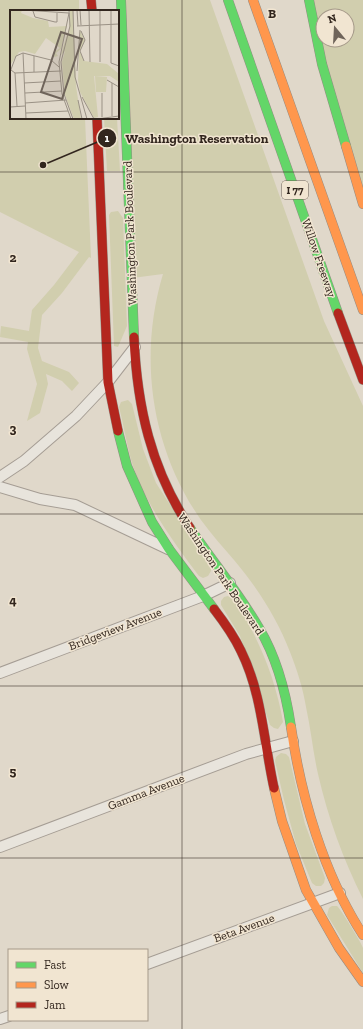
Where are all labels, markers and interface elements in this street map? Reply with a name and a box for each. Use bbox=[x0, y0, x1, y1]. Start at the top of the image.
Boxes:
text: B bbox=[268, 6, 276, 21]
north arrow bbox=[315, 8, 355, 48]
inset map bbox=[10, 10, 119, 119]
text: N bbox=[326, 11, 339, 26]
callout: Washington Reservation bbox=[97, 126, 276, 151]
text: 1 bbox=[105, 131, 110, 145]
text: Washington Reservation bbox=[126, 131, 269, 146]
street label: Washington Park Boulevard bbox=[120, 160, 140, 305]
road number: I 77 bbox=[282, 181, 308, 199]
street label: Willow Freeway bbox=[299, 217, 339, 300]
text: 2 bbox=[10, 250, 17, 265]
text: 3 bbox=[10, 421, 17, 436]
street label: Washington Park Boulevard bbox=[175, 510, 267, 638]
text: 4 bbox=[9, 593, 17, 608]
street label: Bridgeview Avenue bbox=[66, 605, 164, 653]
text: 5 bbox=[10, 764, 17, 779]
street label: Gamma Avenue bbox=[106, 771, 187, 813]
street label: Beta Avenue bbox=[212, 910, 277, 945]
legend bbox=[8, 949, 148, 1021]
text: Fast bbox=[44, 958, 67, 972]
text: Slow bbox=[44, 978, 70, 992]
text: Jam bbox=[44, 998, 66, 1012]

